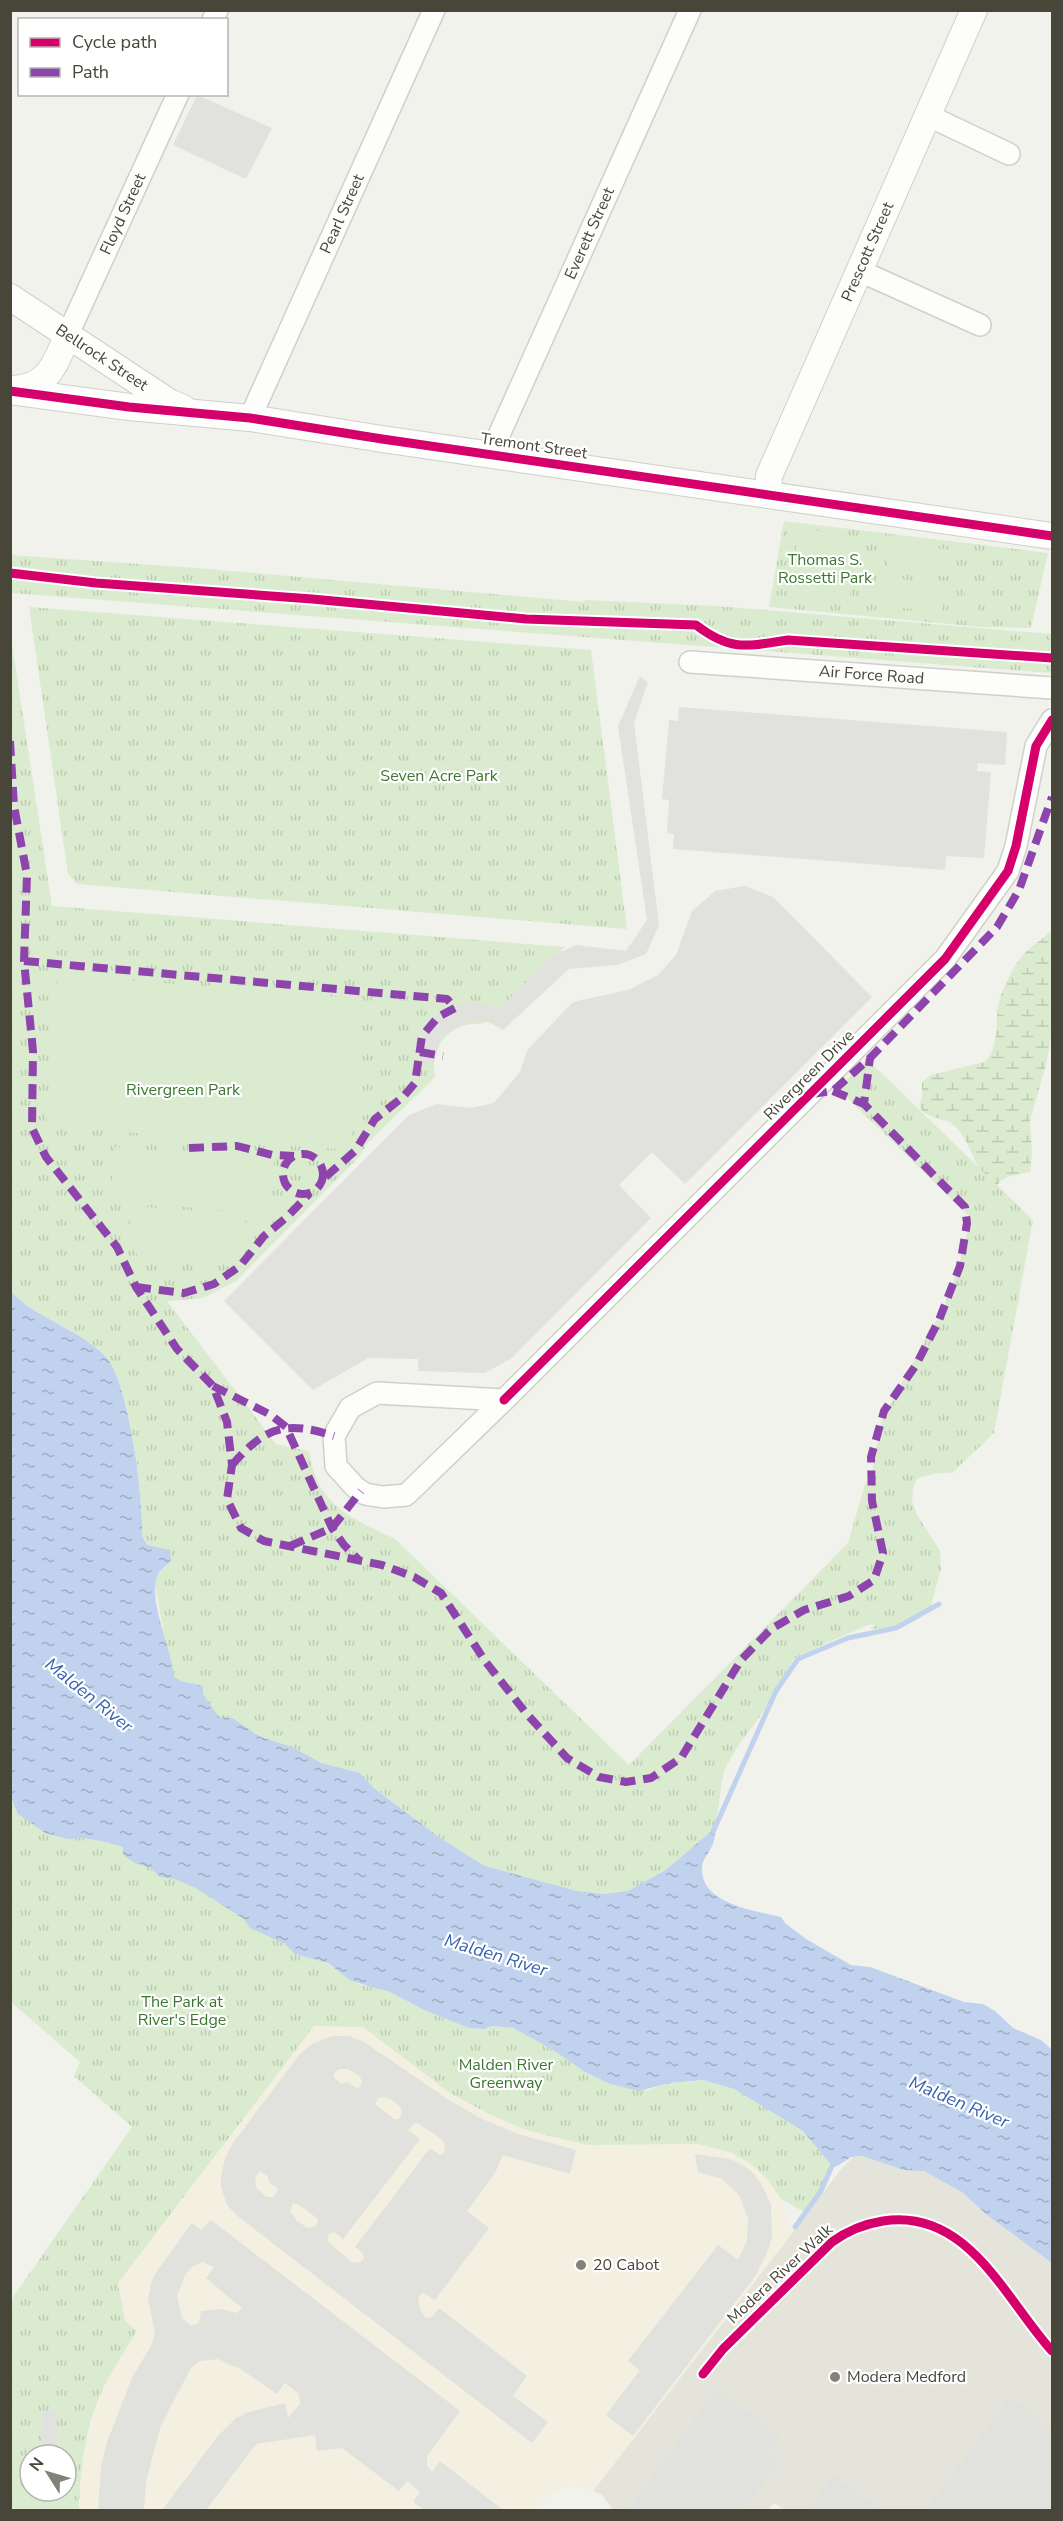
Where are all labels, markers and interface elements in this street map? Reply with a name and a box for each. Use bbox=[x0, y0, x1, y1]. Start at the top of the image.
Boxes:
legend bbox=[18, 18, 228, 96]
text: Cycle path bbox=[72, 30, 157, 54]
text: Path bbox=[72, 60, 109, 84]
street label: Floyd Street bbox=[95, 169, 151, 258]
street label: Pearl Street bbox=[315, 170, 370, 257]
street label: Everett Street bbox=[559, 183, 620, 283]
street label: Prescott Street bbox=[836, 198, 899, 305]
street label: Bellrock Street bbox=[51, 319, 153, 396]
street label: Tremont Street bbox=[479, 428, 589, 464]
park label: Thomas S. Rossetti Park bbox=[778, 549, 873, 589]
street label: Air Force Road bbox=[818, 660, 925, 690]
park label: Seven Acre Park bbox=[380, 765, 499, 787]
street label: Rivergreen Drive bbox=[759, 1025, 859, 1125]
park label: Rivergreen Park bbox=[126, 1079, 241, 1101]
water label: Malden River bbox=[40, 1652, 138, 1738]
water label: Malden River bbox=[442, 1928, 551, 1982]
park label: The Park at River's Edge bbox=[138, 1991, 226, 2031]
park label: Malden River Greenway bbox=[459, 2054, 554, 2094]
water label: Malden River bbox=[905, 2070, 1013, 2134]
street label: Modera River Walk bbox=[722, 2218, 838, 2329]
place label: 20 Cabot bbox=[593, 2254, 659, 2276]
marker: 20 Cabot bbox=[574, 2258, 588, 2272]
place label: Modera Medford bbox=[847, 2366, 966, 2388]
marker: Modera Medford bbox=[828, 2370, 842, 2384]
north arrow bbox=[18, 2443, 78, 2503]
text: N bbox=[24, 2453, 49, 2476]

